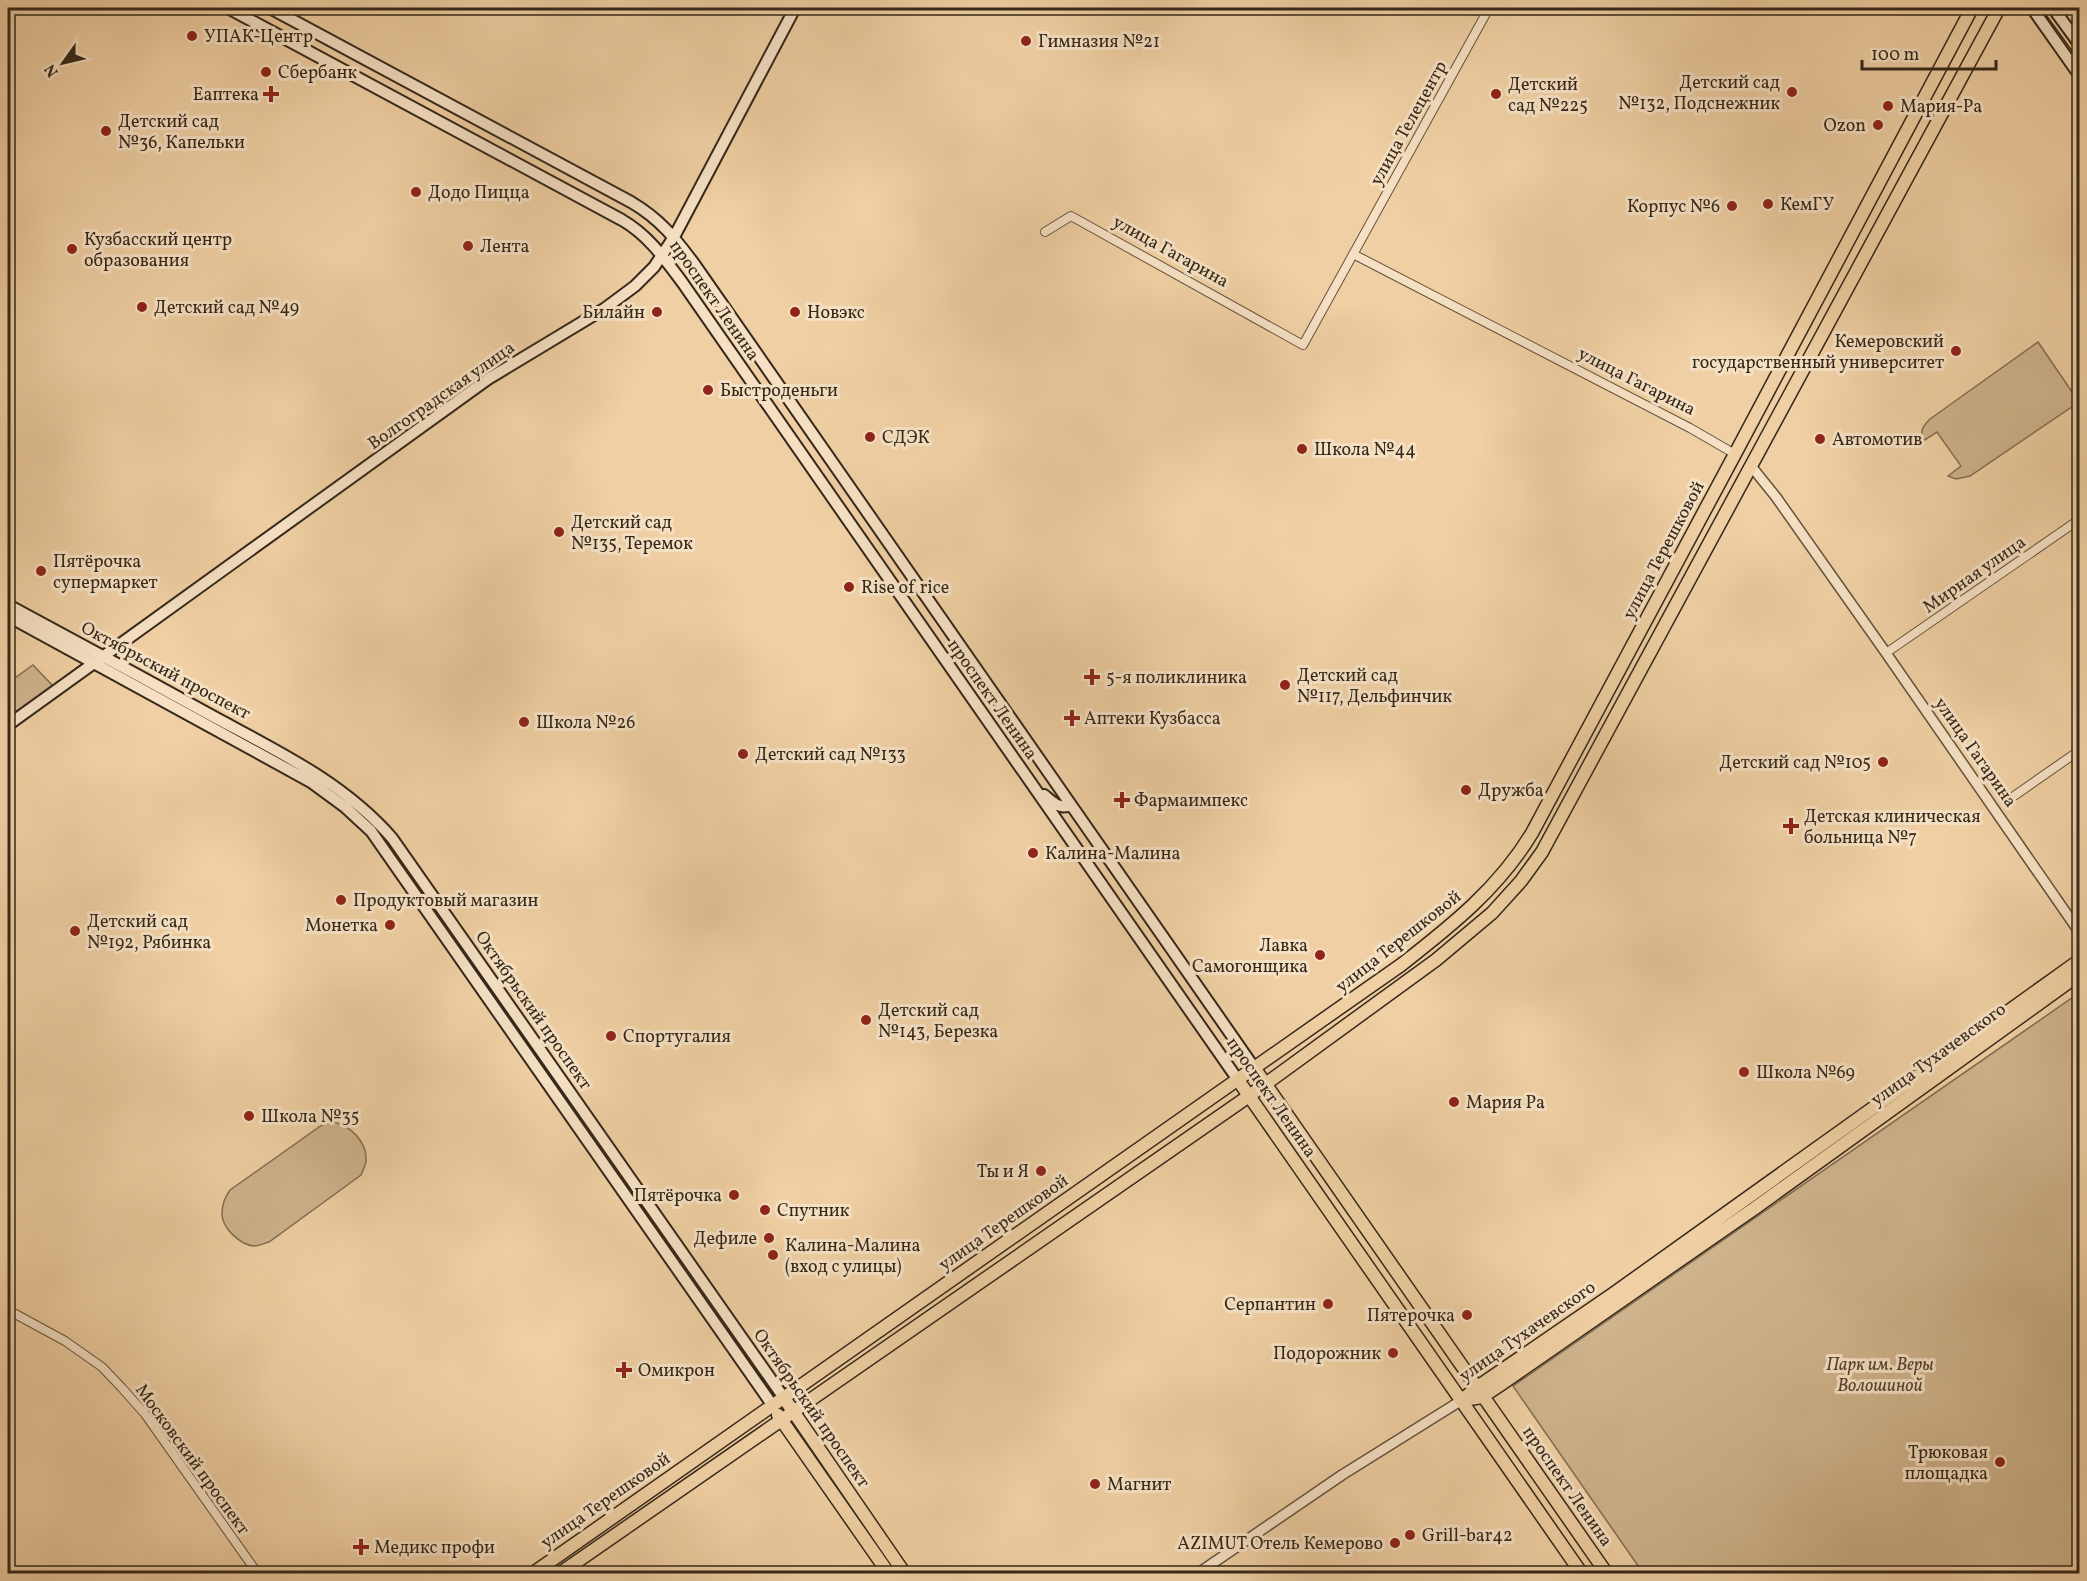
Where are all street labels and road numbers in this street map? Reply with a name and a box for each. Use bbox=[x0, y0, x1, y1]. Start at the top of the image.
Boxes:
street label: улица Телецентр bbox=[1365, 57, 1454, 191]
street label: улица Гагарина bbox=[1108, 210, 1233, 295]
street label: проспект Ленина bbox=[663, 235, 765, 366]
street label: Волгоградская улица bbox=[363, 336, 520, 456]
street label: улица Гагарина bbox=[1573, 342, 1700, 423]
street label: улица Терешковой bbox=[1617, 477, 1711, 624]
street label: Мирная улица bbox=[1918, 530, 2031, 620]
street label: Октябрьский проспект bbox=[76, 616, 255, 727]
street label: проспект Ленина bbox=[941, 634, 1043, 765]
street label: улица Гагарина bbox=[1927, 693, 2022, 813]
street label: улица Терешковой bbox=[1331, 885, 1467, 999]
street label: Октябрьский проспект bbox=[468, 926, 597, 1095]
street label: улица Тухачевского bbox=[1866, 998, 2012, 1113]
street label: проспект Ленина bbox=[1220, 1032, 1322, 1163]
street label: улица Терешковой bbox=[934, 1169, 1074, 1277]
street label: улица Тухачевского bbox=[1454, 1276, 1601, 1389]
street label: Октябрьский проспект bbox=[746, 1324, 875, 1493]
street label: Московский проспект bbox=[128, 1379, 255, 1541]
street label: проспект Ленина bbox=[1516, 1421, 1618, 1552]
street label: улица Терешковой bbox=[536, 1447, 676, 1555]

